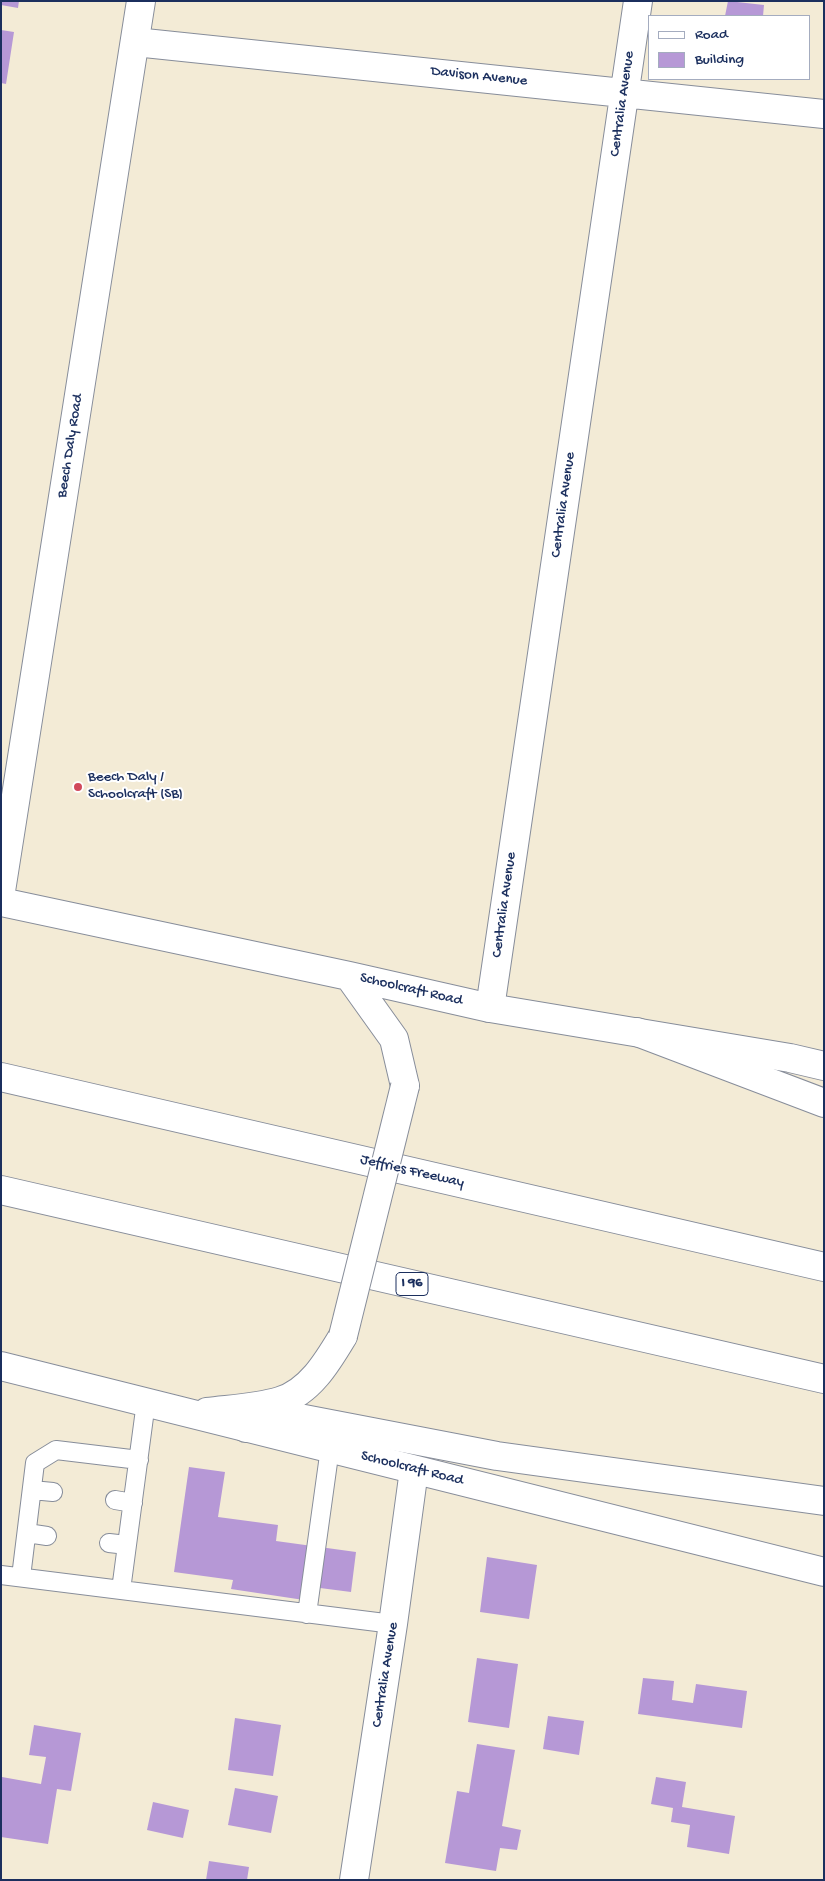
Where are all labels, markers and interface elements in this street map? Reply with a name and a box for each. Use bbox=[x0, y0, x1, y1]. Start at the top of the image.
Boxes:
legend bbox=[648, 15, 810, 80]
text: Road bbox=[695, 26, 728, 44]
street label: Centralia Avenue bbox=[607, 50, 639, 158]
text: Building bbox=[695, 51, 744, 69]
street label: Davison Avenue bbox=[430, 63, 528, 91]
street label: Beech Daly Road bbox=[54, 393, 88, 499]
street label: Centralia Avenue bbox=[548, 451, 580, 559]
place label: Beech Daly / Schoolcraft (SB) bbox=[88, 769, 183, 804]
marker: Beech Daly / Schoolcraft (SB) bbox=[72, 781, 84, 793]
street label: Centralia Avenue bbox=[489, 851, 521, 959]
street label: Schoolcraft Road bbox=[358, 969, 464, 1011]
street label: Jeffries Freeway bbox=[358, 1151, 466, 1193]
road number: I 96 bbox=[396, 1272, 428, 1296]
street label: Schoolcraft Road bbox=[359, 1448, 465, 1490]
street label: Centralia Avenue bbox=[369, 1621, 403, 1729]

